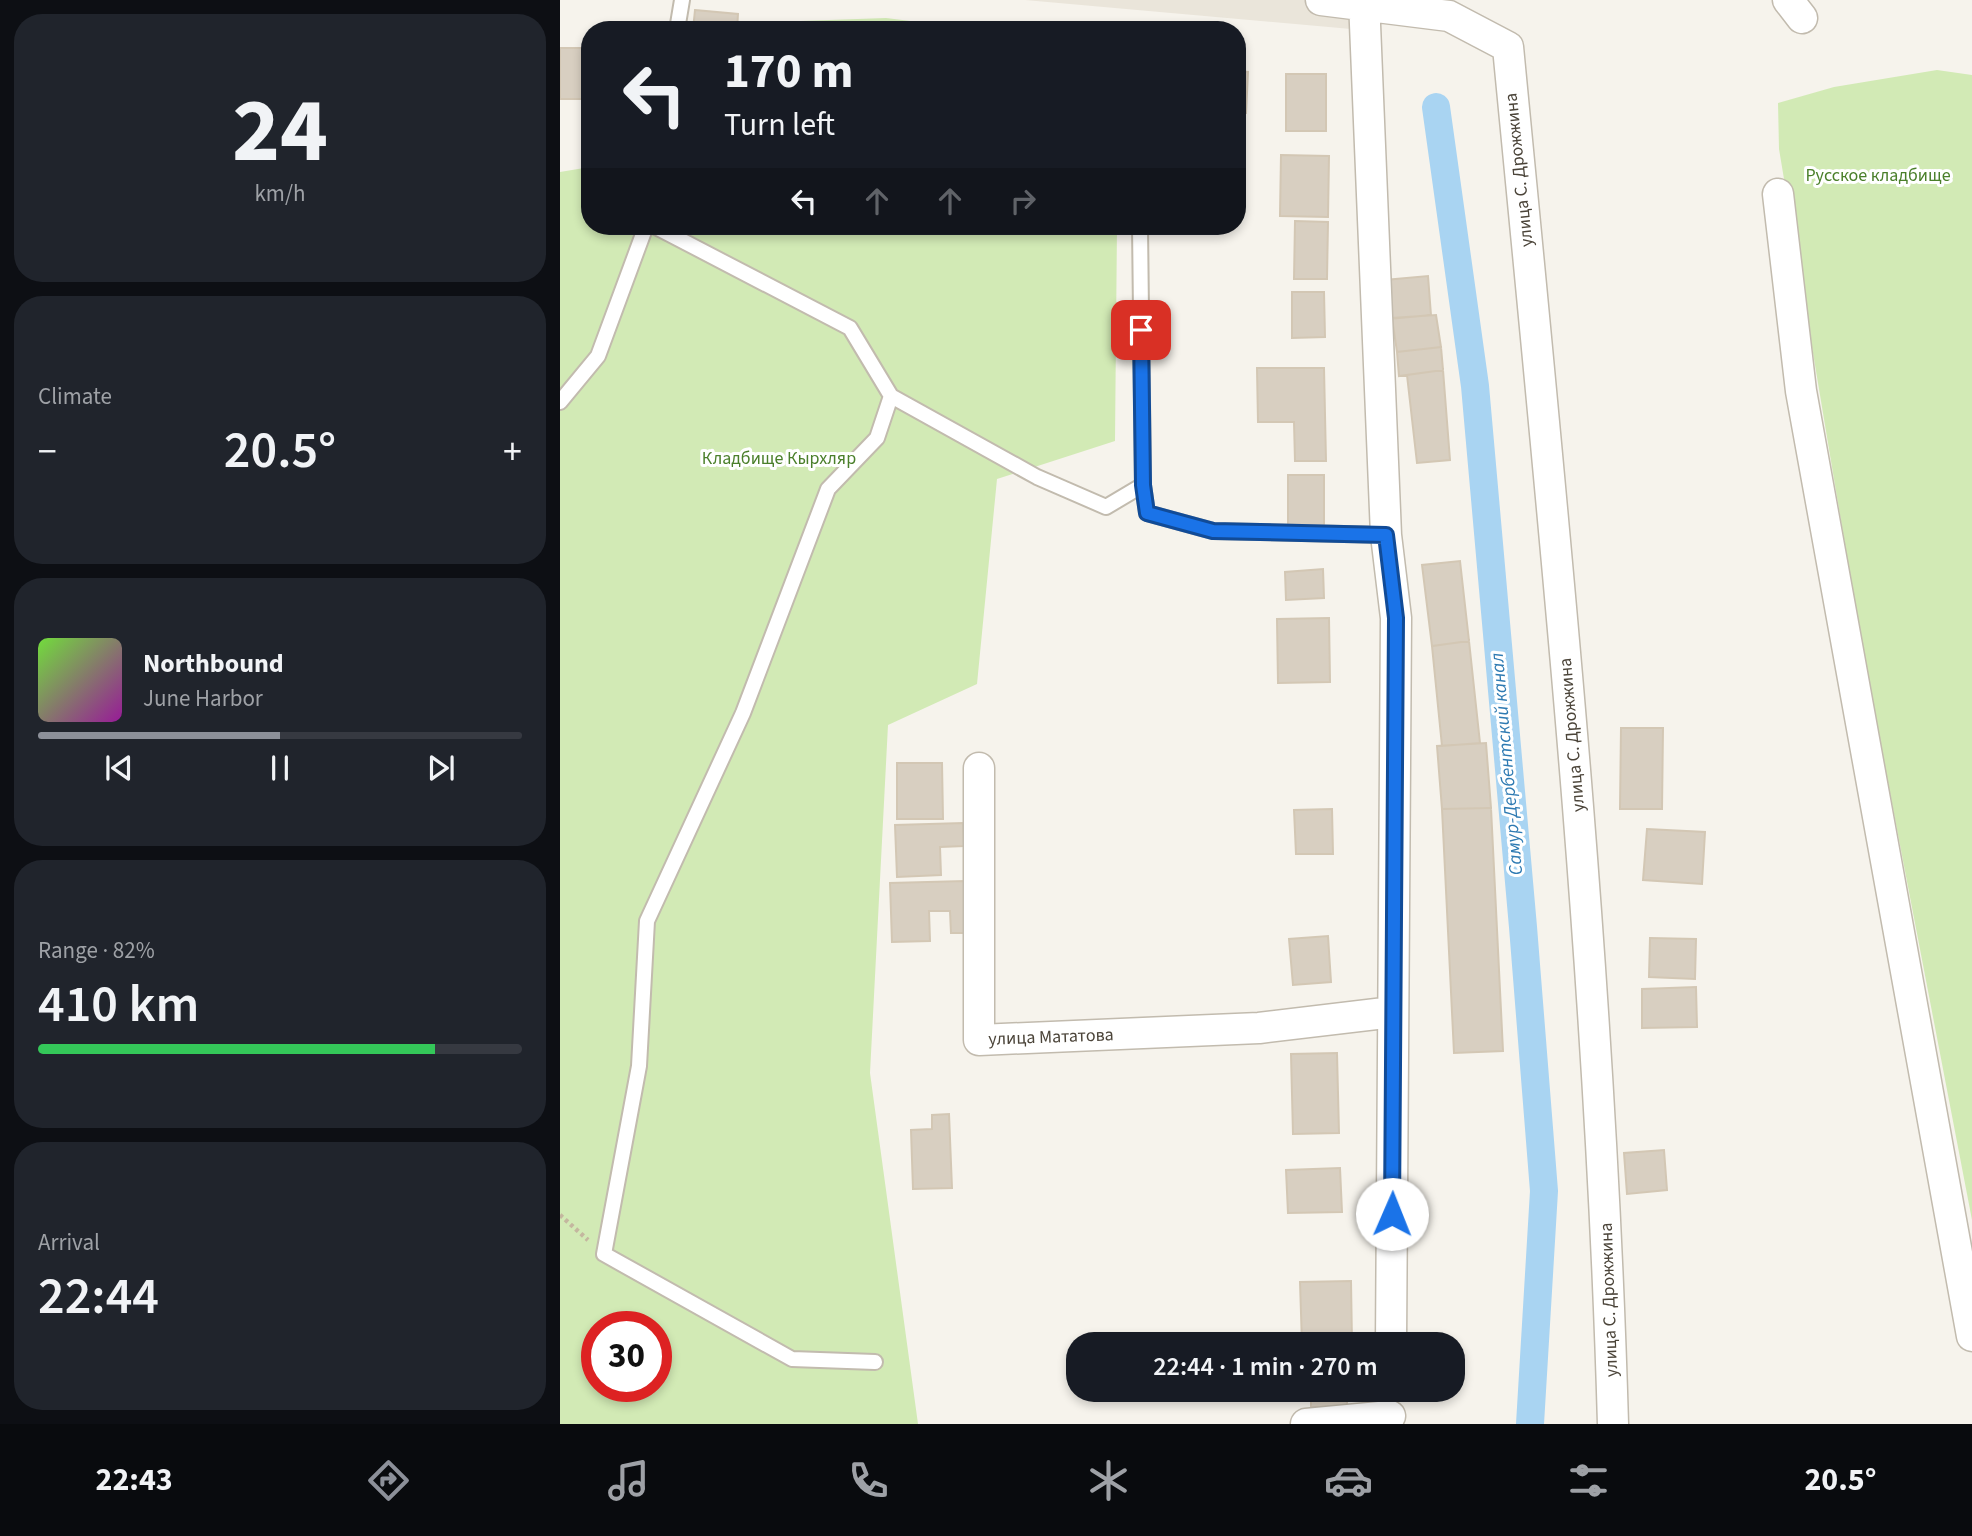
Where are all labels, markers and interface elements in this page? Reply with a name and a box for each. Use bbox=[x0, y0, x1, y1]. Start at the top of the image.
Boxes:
text: 170 m bbox=[724, 37, 853, 107]
icon: left bbox=[609, 49, 700, 140]
text: 24 bbox=[232, 67, 328, 196]
street label: улица С. Дрожжина bbox=[1498, 92, 1540, 248]
text: Turn left bbox=[724, 102, 835, 148]
park label: Русское кладбище bbox=[1805, 163, 1951, 188]
text: km/h bbox=[254, 177, 306, 210]
icon: left bbox=[785, 182, 823, 220]
icon: ahead bbox=[858, 182, 896, 220]
icon: ahead bbox=[931, 182, 969, 220]
icon: right bbox=[1004, 182, 1042, 220]
pin bbox=[1111, 300, 1171, 360]
icon: arrive bbox=[1122, 311, 1160, 349]
text: Climate bbox=[38, 380, 112, 413]
text: 20.5° bbox=[224, 414, 336, 488]
text: − bbox=[38, 425, 57, 479]
text: + bbox=[503, 425, 522, 479]
park label: Кладбище Кырхляр bbox=[702, 446, 856, 471]
text: Northbound bbox=[143, 645, 284, 682]
water label: Самур-Дербентский канал bbox=[1484, 652, 1530, 876]
street label: улица С. Дрожжина bbox=[1553, 657, 1591, 813]
text: June Harbor bbox=[143, 682, 263, 715]
icon: previous bbox=[100, 749, 138, 787]
icon: pause bbox=[261, 749, 299, 787]
icon: next bbox=[422, 749, 460, 787]
text: Range · 82% bbox=[38, 934, 155, 967]
text: 410 km bbox=[38, 968, 199, 1042]
street label: улица Мататова bbox=[988, 1022, 1114, 1052]
position arrow bbox=[1355, 1177, 1429, 1251]
street label: улица С. Дрожжина bbox=[1594, 1222, 1624, 1378]
text: Arrival bbox=[38, 1226, 100, 1259]
text: 22:44 bbox=[38, 1260, 159, 1334]
speed limit sign: 30 bbox=[581, 1311, 672, 1402]
text: 22:44 · 1 min · 270 m bbox=[1153, 1348, 1378, 1385]
icon: directions bbox=[364, 1456, 413, 1505]
icon: music bbox=[604, 1456, 653, 1505]
icon: phone bbox=[844, 1456, 893, 1505]
icon: climate bbox=[1084, 1456, 1133, 1505]
icon: car bbox=[1324, 1456, 1373, 1505]
icon: filters bbox=[1564, 1456, 1613, 1505]
text: 22:43 bbox=[96, 1457, 173, 1503]
text: 20.5° bbox=[1804, 1457, 1876, 1503]

